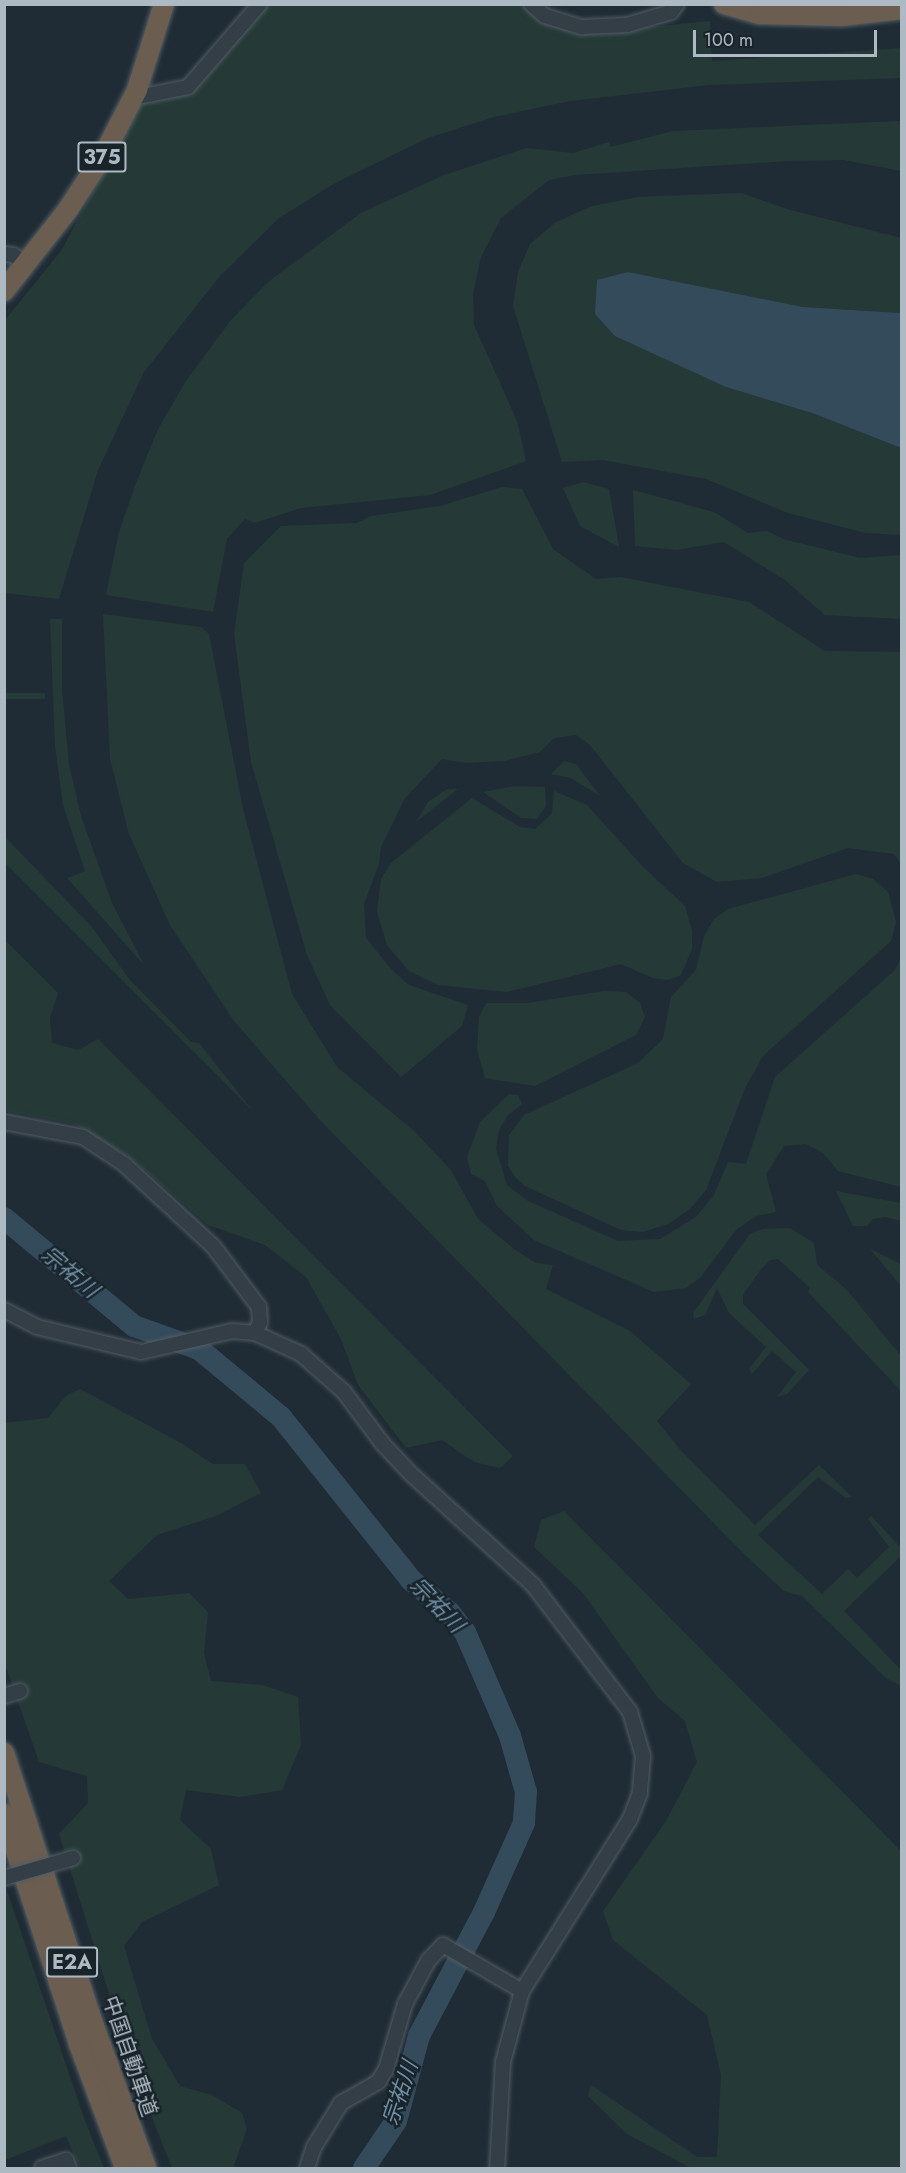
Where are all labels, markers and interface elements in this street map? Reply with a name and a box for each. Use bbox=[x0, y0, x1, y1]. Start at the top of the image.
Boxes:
scale bar bbox=[696, 18, 880, 56]
text: 100 m bbox=[704, 27, 753, 53]
road number: 375 bbox=[76, 140, 128, 174]
water label: 宗祐川 bbox=[36, 1241, 104, 1303]
water label: 宗祐川 bbox=[405, 1572, 469, 1638]
road number: E2A bbox=[45, 1945, 99, 1979]
street label: 中国自動車道 bbox=[98, 1992, 162, 2120]
water label: 宗祐川 bbox=[377, 2058, 423, 2128]

